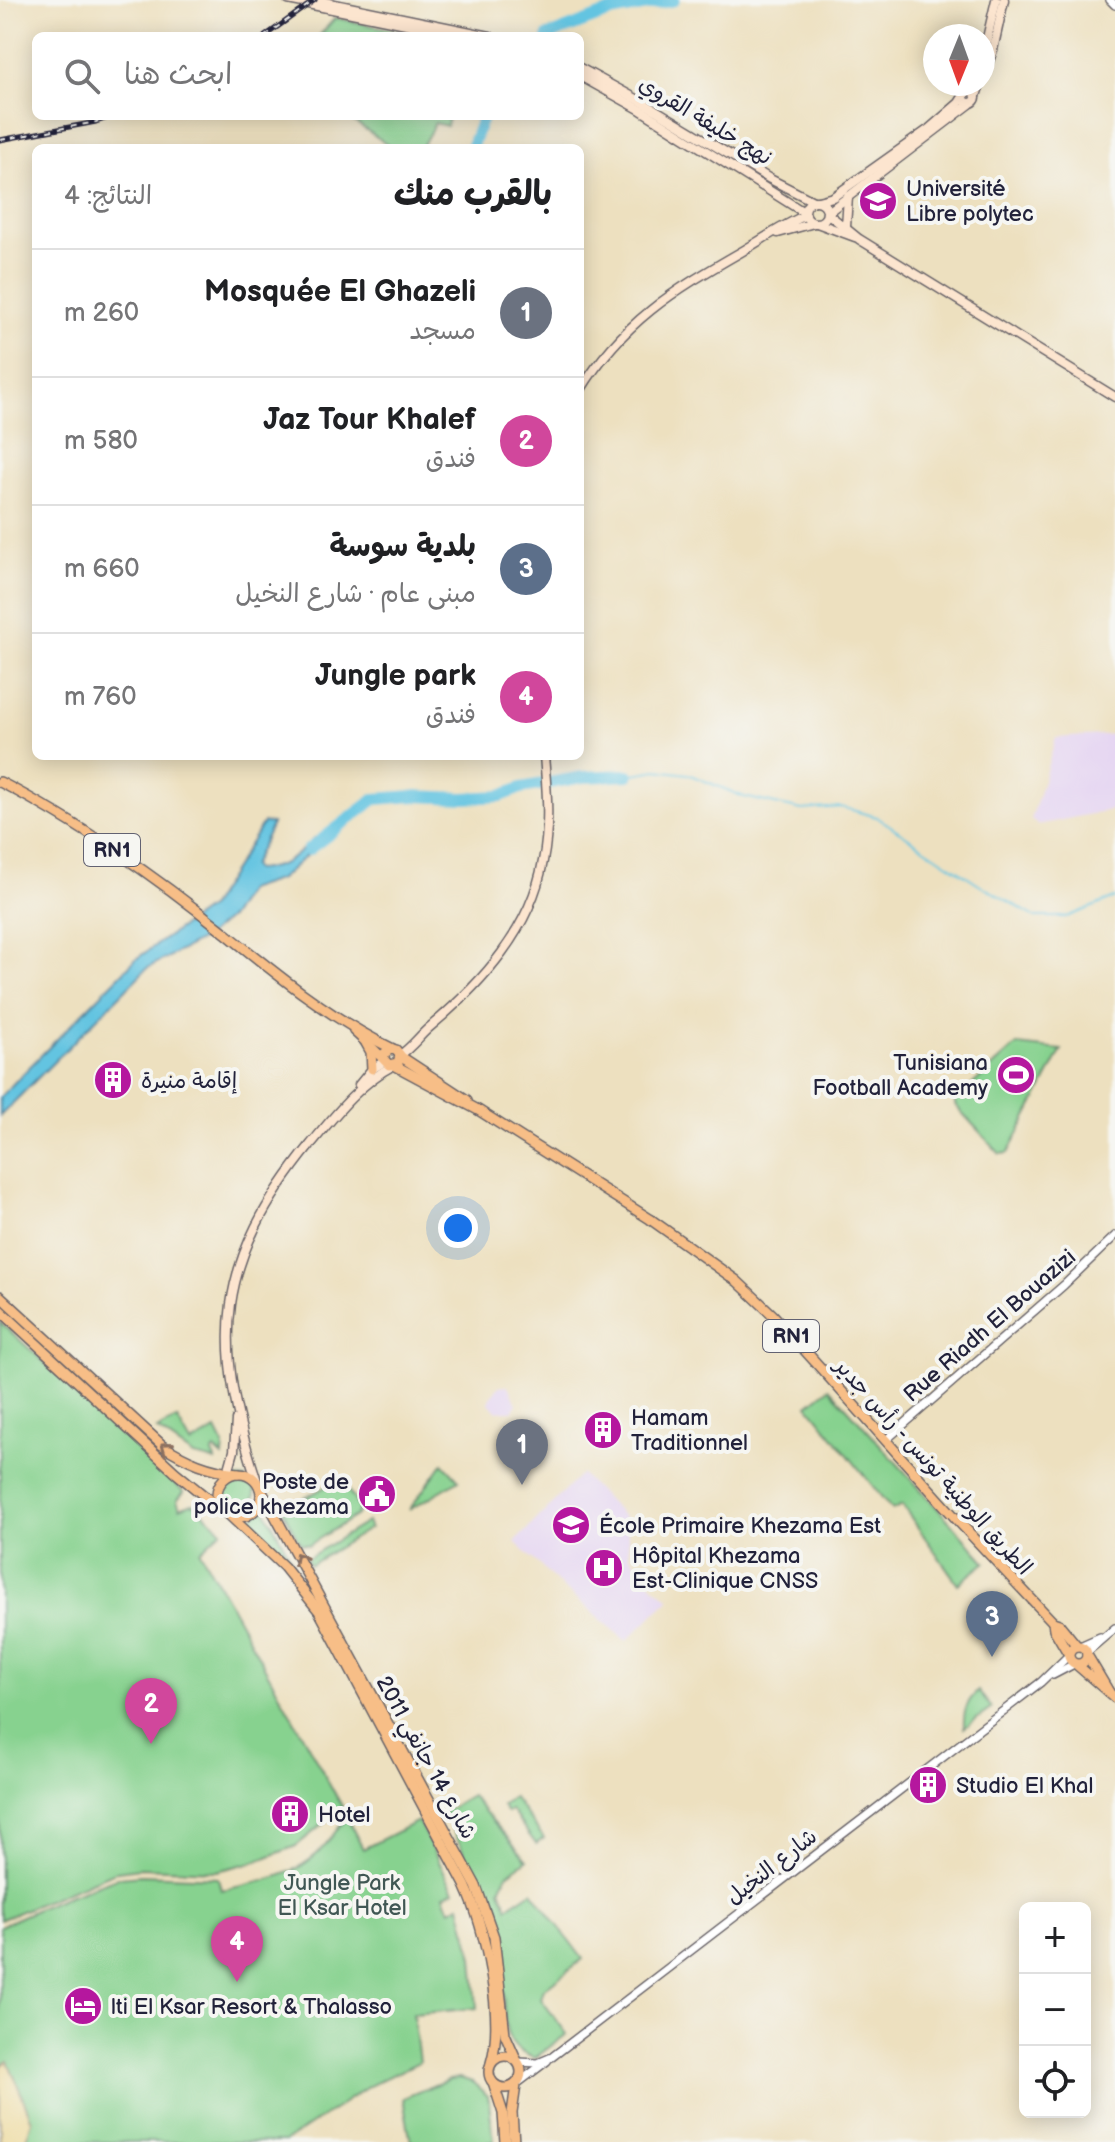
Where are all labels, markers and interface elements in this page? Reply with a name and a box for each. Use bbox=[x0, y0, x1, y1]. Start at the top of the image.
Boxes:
north arrow bbox=[923, 24, 995, 96]
search box bbox=[32, 32, 584, 120]
icon: search bbox=[60, 54, 104, 98]
text: ابحث هنا bbox=[124, 57, 232, 93]
street label: نهج خليفة القروي bbox=[633, 71, 777, 173]
text: بالقرب منك bbox=[394, 174, 552, 215]
place label: Université Libre polytec bbox=[906, 176, 1034, 228]
school or university icon: Université Libre polytec bbox=[857, 180, 899, 222]
text: النتائج: 4 bbox=[64, 181, 152, 212]
text: Mosquée El Ghazeli bbox=[204, 274, 476, 310]
text: 260 m bbox=[64, 298, 139, 329]
text: 1 bbox=[521, 298, 531, 329]
text: مسجد bbox=[409, 316, 476, 347]
text: Jaz Tour Khalef bbox=[263, 402, 476, 438]
text: 580 m bbox=[64, 426, 138, 457]
text: 2 bbox=[518, 426, 534, 457]
text: فندق bbox=[425, 444, 476, 475]
text: بلدية سوسة bbox=[329, 529, 476, 565]
text: 660 m bbox=[64, 554, 140, 585]
text: 3 bbox=[518, 554, 534, 585]
text: مبنى عام · شارع النخيل bbox=[235, 579, 476, 610]
text: Jungle park bbox=[315, 658, 476, 694]
text: 760 m bbox=[64, 682, 137, 713]
text: 4 bbox=[518, 682, 534, 713]
text: فندق bbox=[425, 700, 476, 731]
road number: RN1 bbox=[84, 834, 140, 866]
place label: Tunisiana Football Academy bbox=[813, 1050, 988, 1102]
sports icon: Tunisiana Football Academy bbox=[995, 1054, 1037, 1096]
building icon: إقامة منيرة bbox=[92, 1059, 134, 1101]
place label: إقامة منيرة bbox=[141, 1068, 237, 1095]
your location bbox=[438, 1208, 478, 1248]
street label: Rue Riadh El Bouazizi bbox=[898, 1244, 1082, 1408]
road number: RN1 bbox=[763, 1320, 819, 1352]
street label: الطريق الوطنية تونس - رأس جدير bbox=[827, 1351, 1038, 1581]
place label: Hamam Traditionnel bbox=[631, 1405, 748, 1457]
building icon: Hamam Traditionnel bbox=[582, 1409, 624, 1451]
pin: 1 bbox=[496, 1419, 548, 1485]
one-way arrow bbox=[161, 1442, 175, 1457]
place label: Poste de police khezama bbox=[194, 1469, 349, 1521]
public building icon: Poste de police khezama bbox=[356, 1473, 398, 1515]
school or university icon: École Primaire Khezama Est bbox=[550, 1504, 592, 1546]
place label: École Primaire Khezama Est bbox=[599, 1512, 881, 1540]
place label: Hôpital Khezama Est-Clinique CNSS bbox=[632, 1543, 818, 1595]
hospital icon: Hôpital Khezama Est-Clinique CNSS bbox=[583, 1547, 625, 1589]
one-way arrow bbox=[294, 1551, 309, 1566]
pin: 3 bbox=[966, 1591, 1018, 1657]
street label: شارع 14 جانفي 2011 bbox=[365, 1671, 482, 1847]
pin: 2 bbox=[125, 1678, 177, 1744]
building icon: Studio El Khal bbox=[907, 1764, 949, 1806]
place label: Studio El Khal bbox=[956, 1773, 1093, 1800]
building icon: Hotel bbox=[269, 1793, 311, 1835]
place label: Hotel bbox=[318, 1802, 370, 1829]
street label: شارع النخيل bbox=[721, 1823, 823, 1912]
park label: Jungle Park El Ksar Hotel bbox=[277, 1870, 407, 1922]
map controls bbox=[1019, 1902, 1091, 2118]
button: + bbox=[1019, 1902, 1091, 1974]
pin: 4 bbox=[211, 1916, 263, 1982]
button: − bbox=[1019, 1974, 1091, 2046]
hotel icon: lti El Ksar Resort & Thalasso bbox=[62, 1985, 104, 2027]
place label: lti El Ksar Resort & Thalasso bbox=[111, 1994, 392, 2021]
button: locate bbox=[1019, 2046, 1091, 2118]

